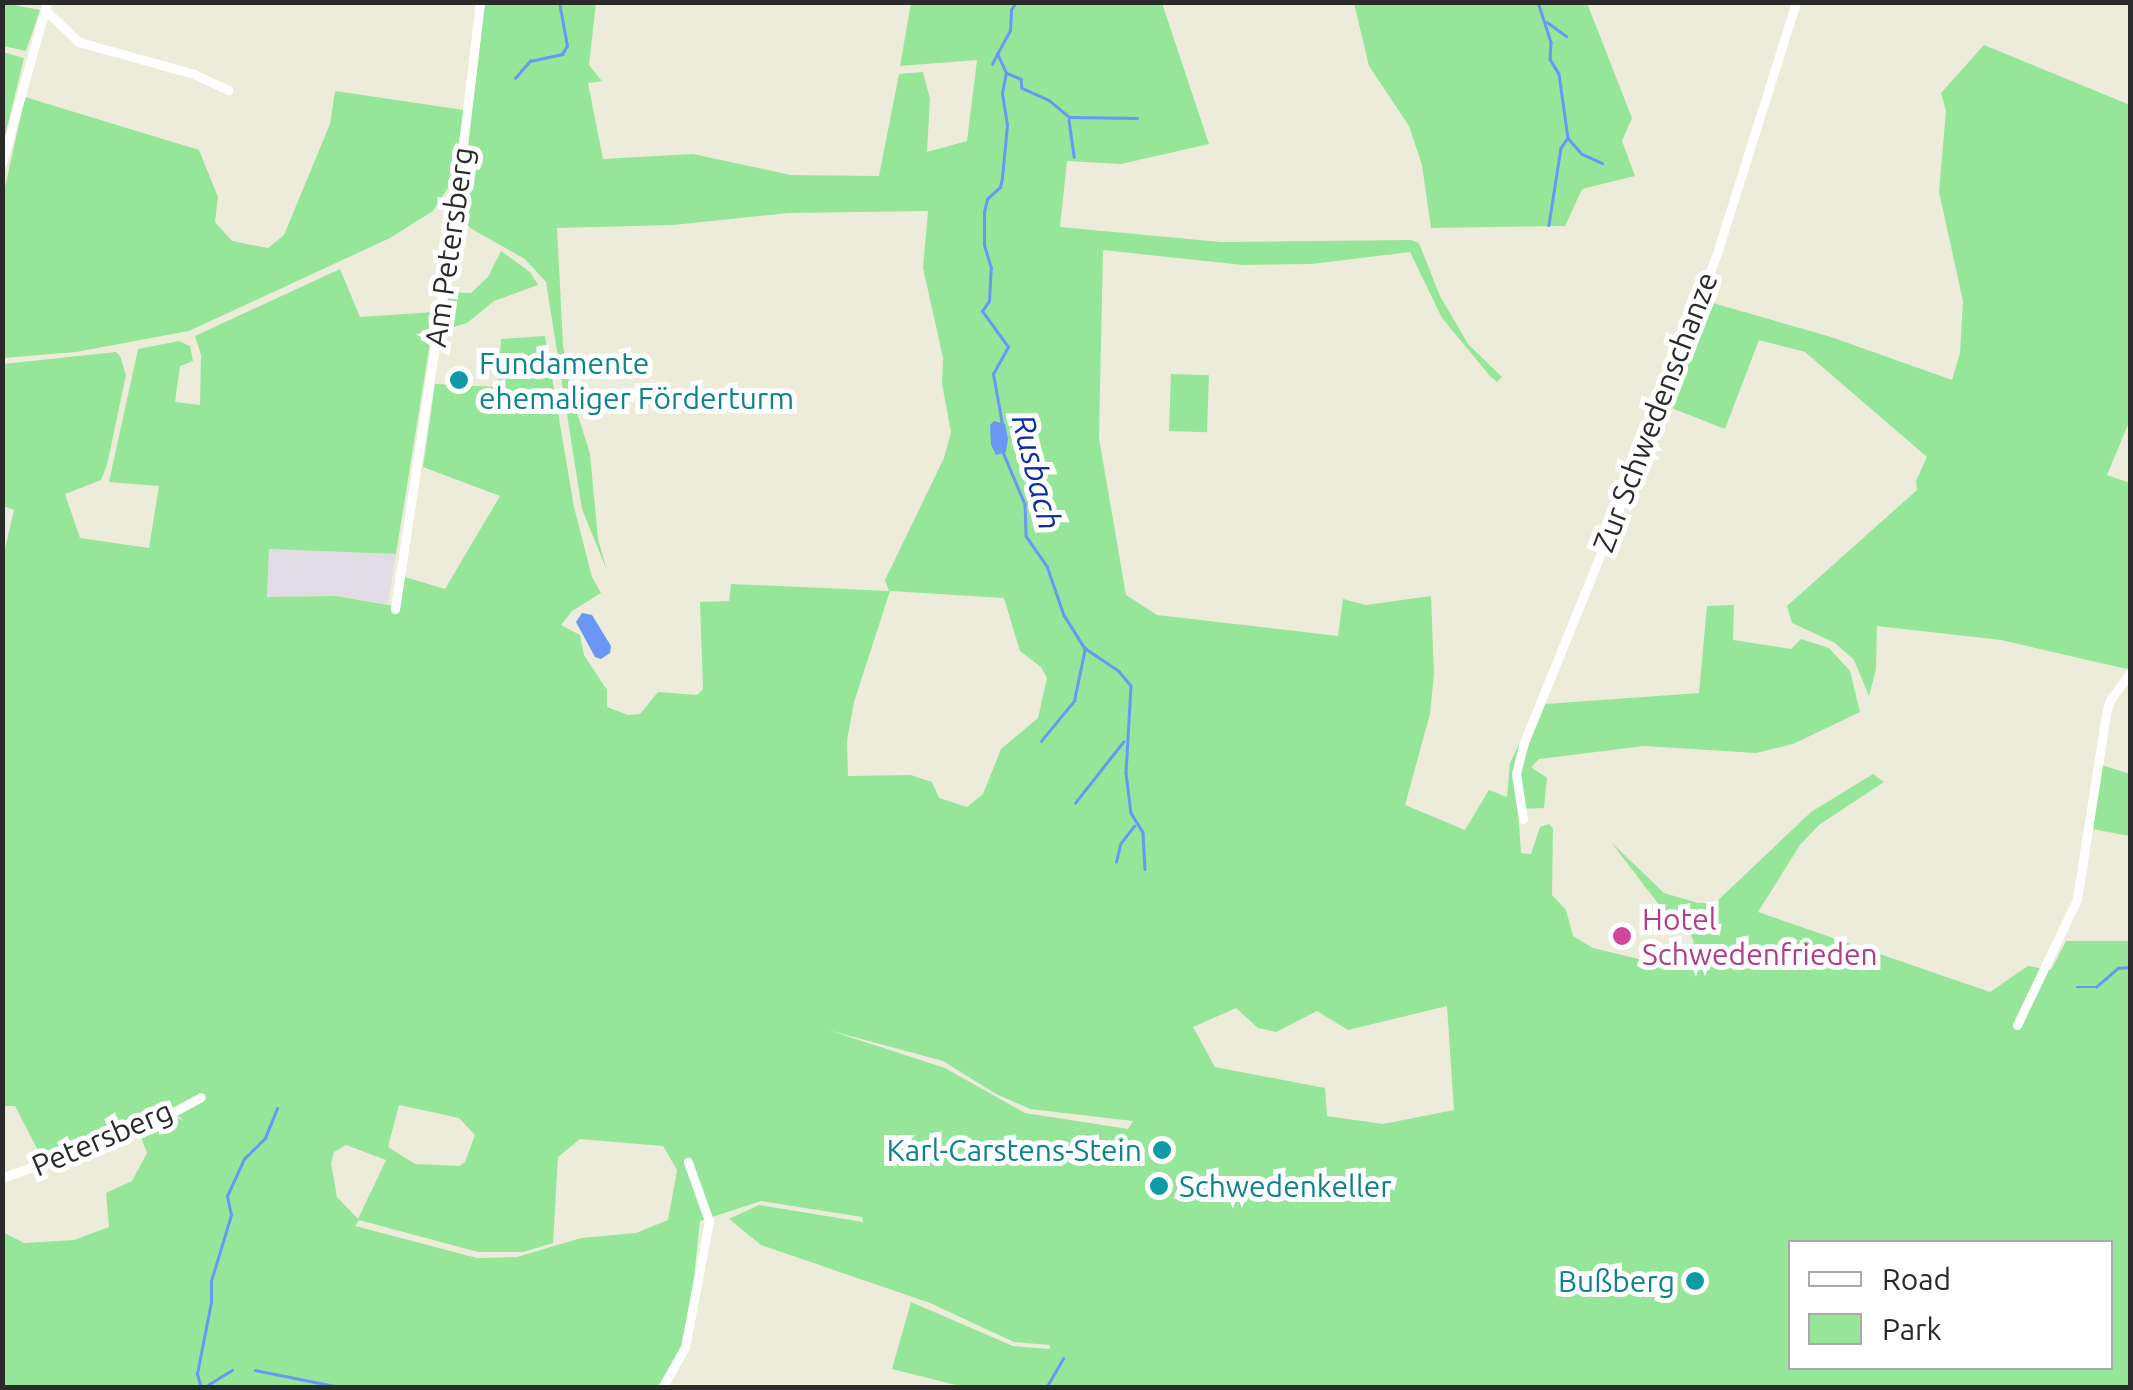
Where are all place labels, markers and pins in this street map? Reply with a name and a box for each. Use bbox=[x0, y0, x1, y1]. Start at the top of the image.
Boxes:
place label: Fundamente ehemaliger Förderturm bbox=[479, 345, 794, 416]
marker: Fundamente ehemaliger Förderturm bbox=[448, 369, 470, 391]
place label: Hotel Schwedenfrieden bbox=[1642, 901, 1878, 972]
marker: Hotel Schwedenfrieden bbox=[1611, 925, 1633, 947]
place label: Karl-Carstens-Stein bbox=[887, 1132, 1142, 1168]
marker: Karl-Carstens-Stein bbox=[1151, 1139, 1173, 1161]
place label: Schwedenkeller bbox=[1179, 1168, 1392, 1204]
marker: Schwedenkeller bbox=[1148, 1175, 1170, 1197]
place label: Bußberg bbox=[1558, 1263, 1675, 1299]
marker: Bußberg bbox=[1684, 1270, 1706, 1292]

